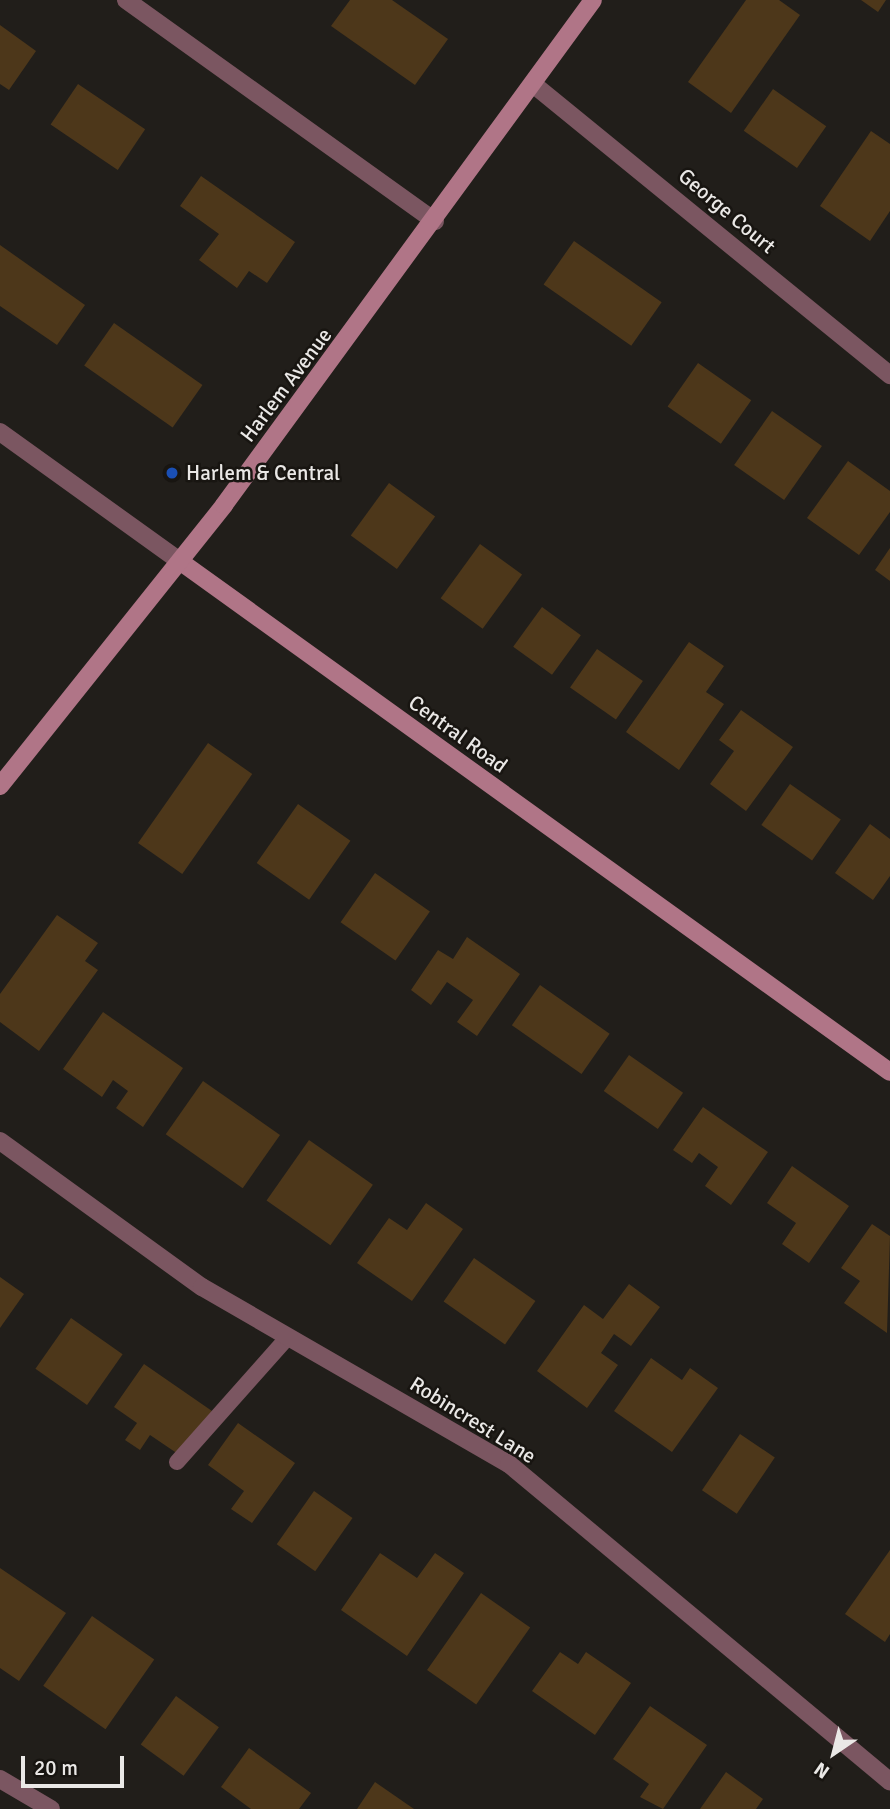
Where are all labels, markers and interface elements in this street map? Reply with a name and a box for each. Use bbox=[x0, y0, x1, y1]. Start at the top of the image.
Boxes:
street label: George Court bbox=[673, 163, 781, 259]
street label: Harlem Avenue bbox=[235, 323, 337, 447]
place label: Harlem & Central bbox=[186, 460, 340, 486]
marker: Harlem & Central bbox=[164, 465, 180, 481]
street label: Central Road bbox=[404, 690, 512, 778]
street label: Robincrest Lane bbox=[405, 1371, 541, 1469]
north arrow bbox=[799, 1718, 869, 1788]
scale bar bbox=[24, 1742, 128, 1786]
text: 20 m bbox=[34, 1755, 78, 1781]
text: N bbox=[810, 1757, 834, 1784]

